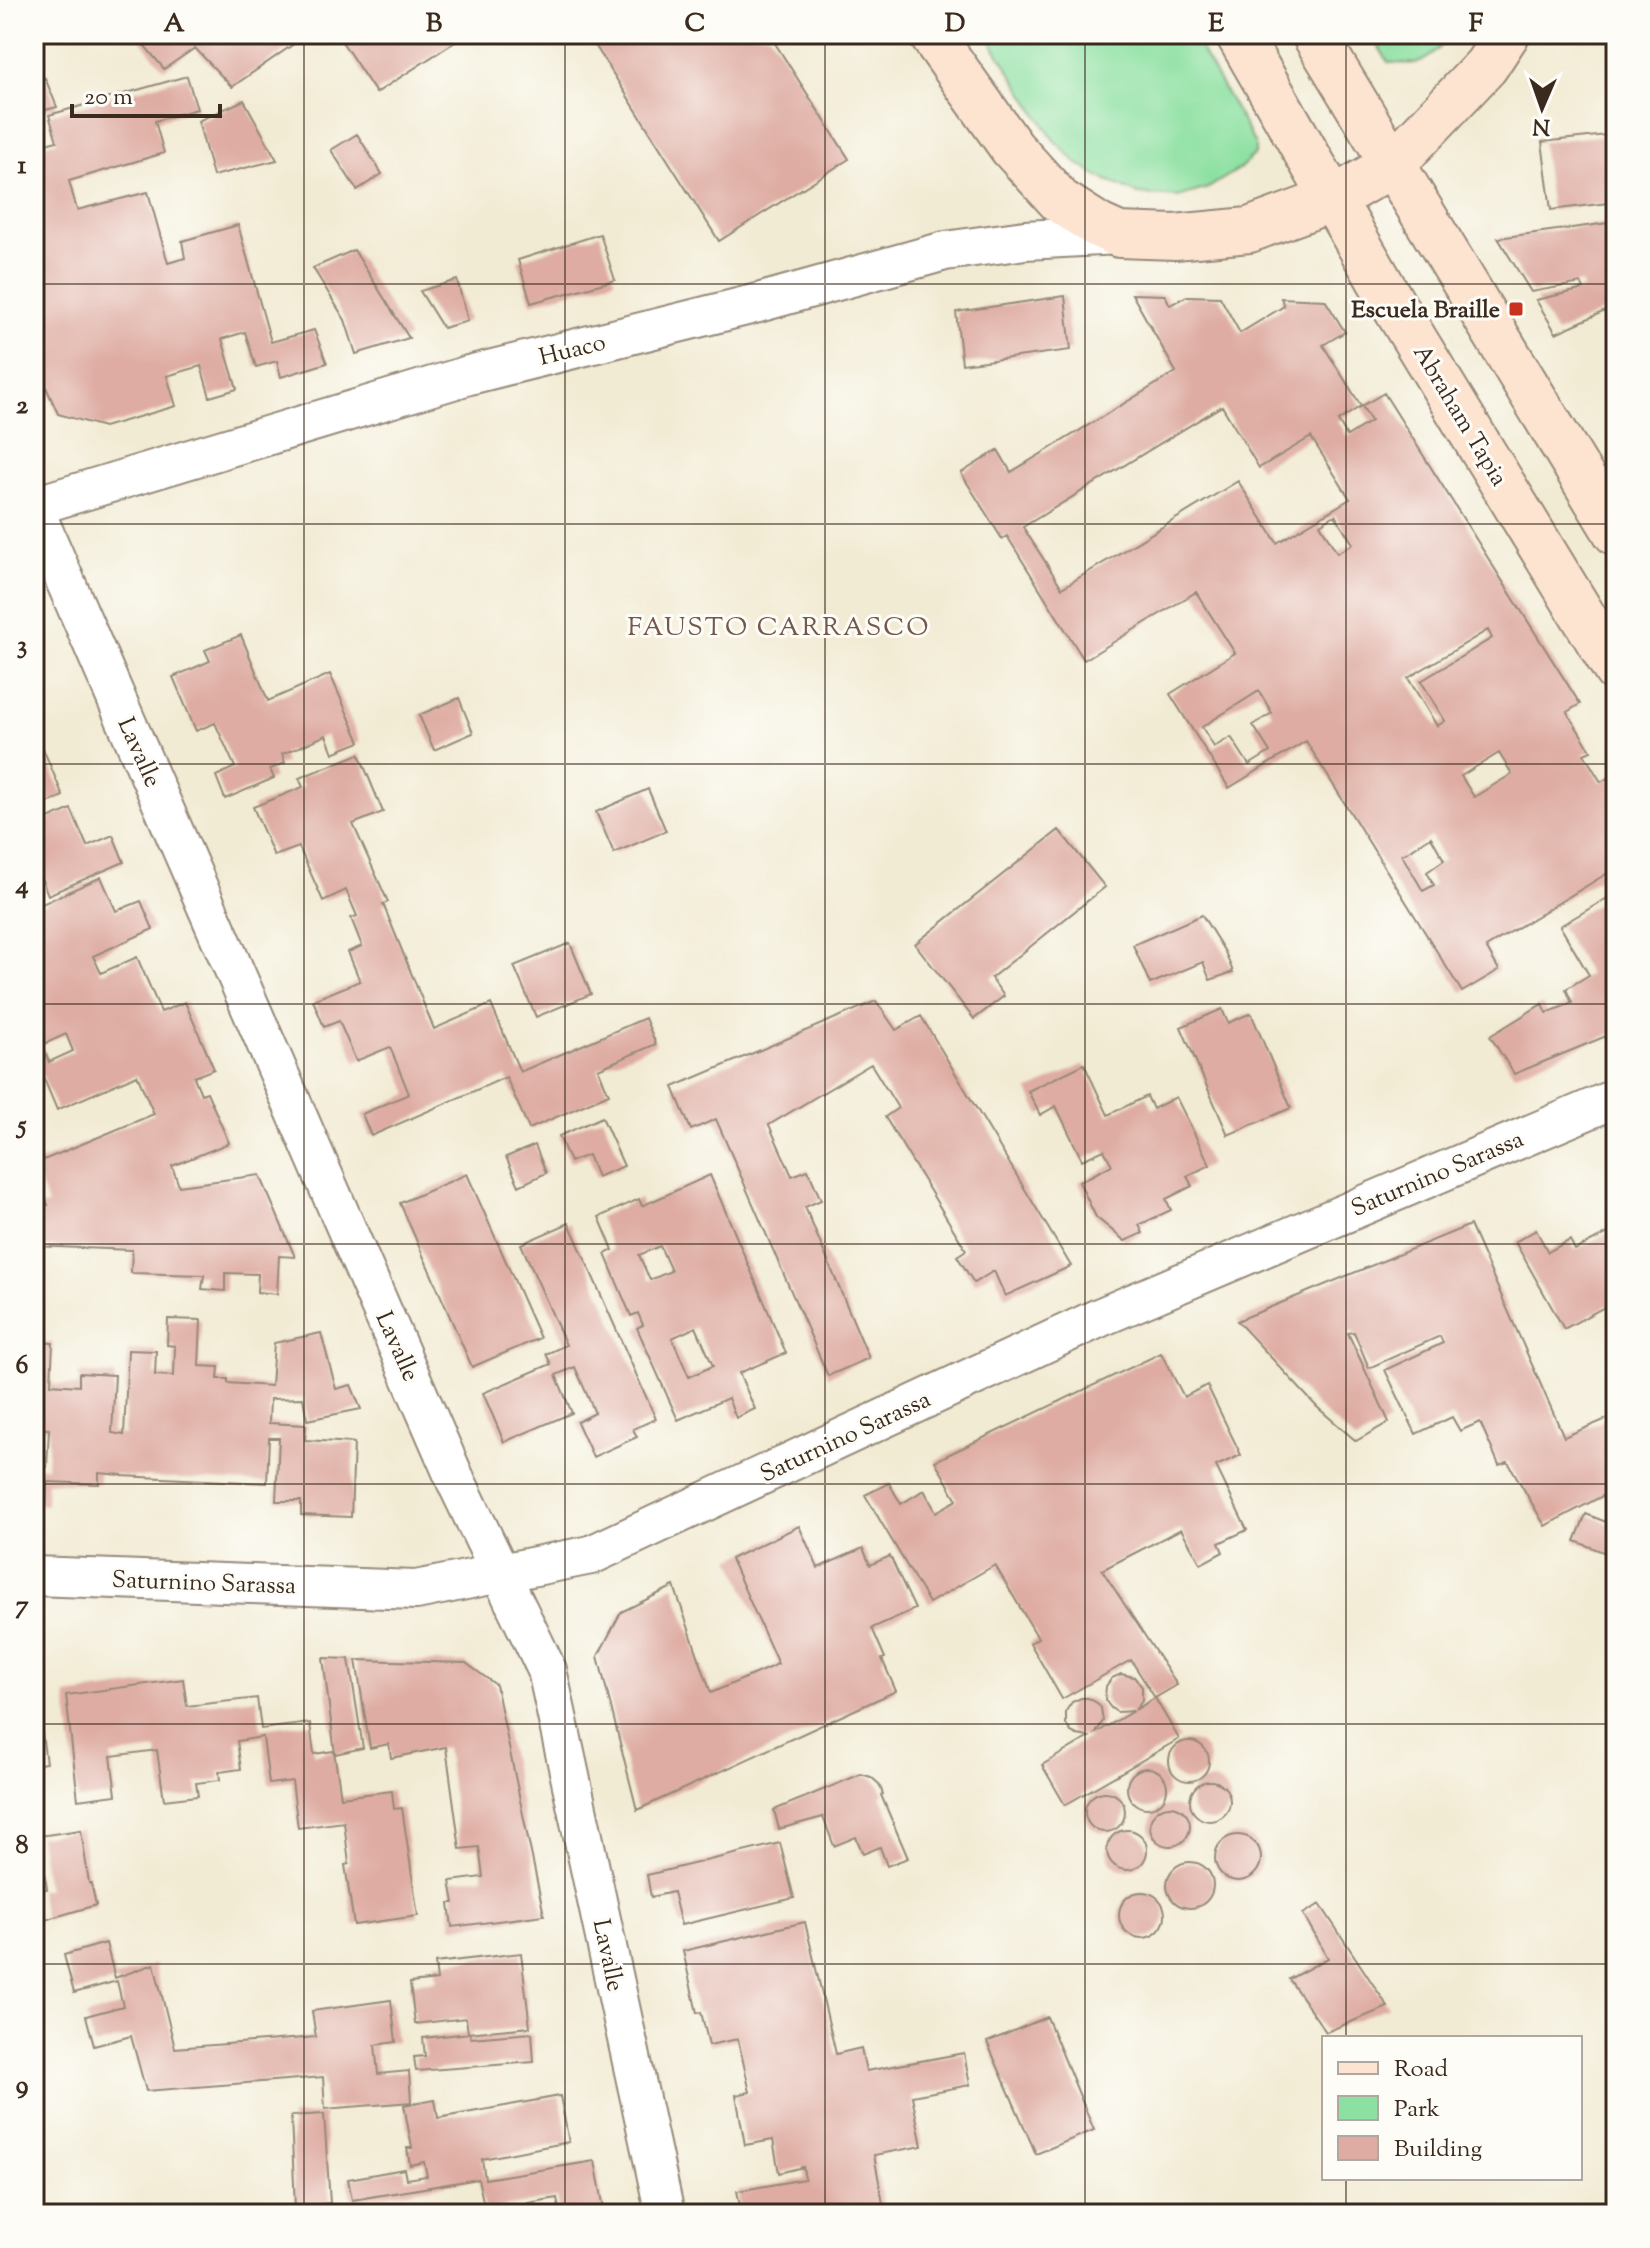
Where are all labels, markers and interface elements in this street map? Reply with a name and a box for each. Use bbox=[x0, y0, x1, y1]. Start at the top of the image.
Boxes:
text: A bbox=[163, 6, 185, 43]
text: B bbox=[426, 6, 443, 43]
text: C bbox=[685, 6, 705, 43]
text: D bbox=[945, 6, 965, 43]
text: E bbox=[1208, 6, 1224, 43]
text: F bbox=[1469, 6, 1484, 43]
scale bar bbox=[72, 68, 220, 118]
north arrow bbox=[1502, 68, 1582, 148]
text: 20 m bbox=[84, 81, 133, 115]
text: N bbox=[1532, 109, 1551, 141]
text: 1 bbox=[18, 148, 27, 185]
place label: Escuela Braille bbox=[1351, 294, 1500, 328]
marker: Escuela Braille bbox=[1507, 300, 1525, 318]
street label: Huaco bbox=[536, 326, 609, 376]
street label: Abraham Tapia bbox=[1404, 339, 1515, 493]
text: 2 bbox=[16, 388, 29, 425]
district label: FAUSTO CARRASCO bbox=[628, 610, 930, 647]
text: 3 bbox=[17, 628, 27, 665]
street label: Lavalle bbox=[108, 712, 169, 793]
text: 4 bbox=[14, 868, 29, 905]
text: 5 bbox=[16, 1108, 27, 1145]
street label: Saturnino Sarassa bbox=[1346, 1123, 1529, 1227]
street label: Lavalle bbox=[366, 1306, 427, 1387]
text: 6 bbox=[16, 1348, 29, 1385]
street label: Saturnino Sarassa bbox=[755, 1383, 937, 1492]
street label: Saturnino Sarassa bbox=[111, 1564, 297, 1604]
text: 7 bbox=[15, 1588, 29, 1625]
text: 8 bbox=[15, 1828, 29, 1865]
street label: Lavalle bbox=[583, 1916, 631, 1995]
legend bbox=[1322, 2036, 1582, 2180]
text: Road bbox=[1394, 2053, 1448, 2087]
text: 9 bbox=[16, 2068, 29, 2105]
text: Park bbox=[1394, 2093, 1440, 2127]
text: Building bbox=[1394, 2133, 1483, 2167]

